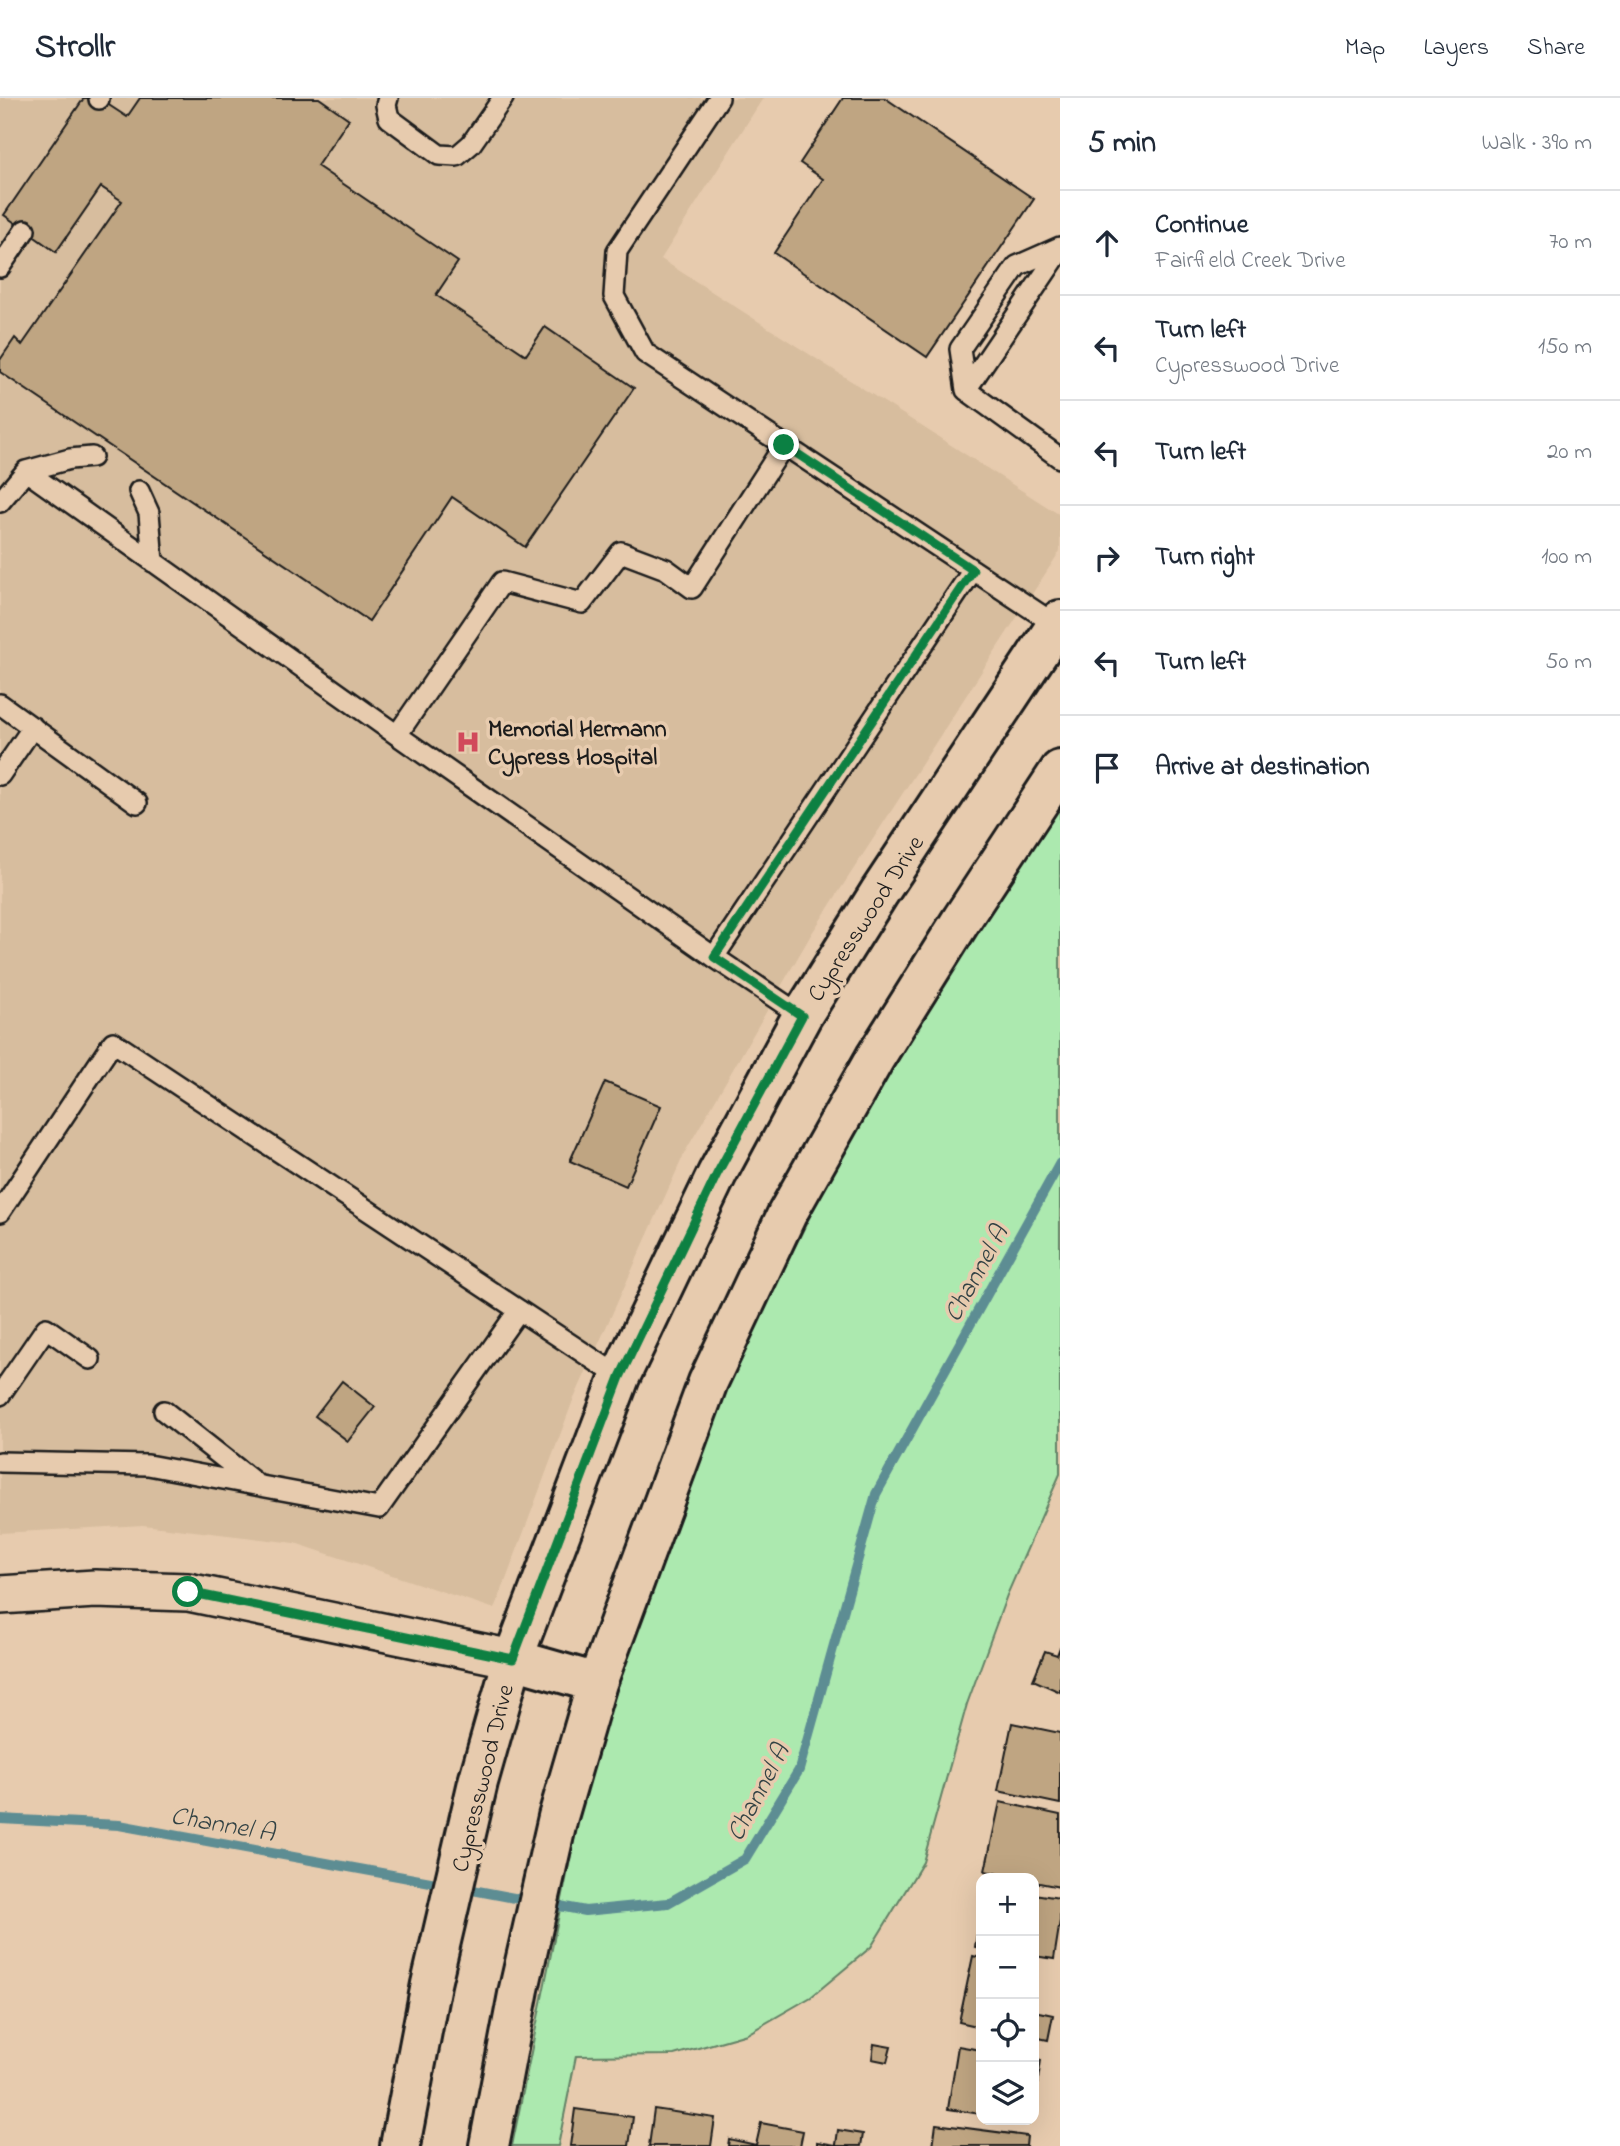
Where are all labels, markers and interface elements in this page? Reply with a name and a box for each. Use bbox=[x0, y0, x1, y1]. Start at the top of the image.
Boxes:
text: Strollr bbox=[35, 24, 115, 72]
text: Map bbox=[1345, 31, 1385, 66]
text: Layers bbox=[1423, 31, 1489, 66]
text: Share bbox=[1527, 31, 1585, 66]
text: 5 min bbox=[1088, 122, 1156, 166]
text: Walk · 390 m bbox=[1481, 127, 1592, 160]
text: Continue bbox=[1155, 207, 1248, 245]
icon: ahead bbox=[1088, 224, 1126, 262]
text: 70 m bbox=[1549, 226, 1592, 259]
text: Fairfield Creek Drive bbox=[1155, 245, 1345, 278]
text: Turn left bbox=[1155, 312, 1246, 350]
icon: left bbox=[1088, 329, 1126, 367]
text: 150 m bbox=[1538, 331, 1592, 364]
text: Cypresswood Drive bbox=[1155, 350, 1339, 383]
route end bbox=[768, 429, 799, 460]
icon: left bbox=[1088, 434, 1126, 472]
text: Turn left bbox=[1155, 434, 1246, 472]
text: 20 m bbox=[1547, 436, 1592, 469]
icon: right bbox=[1088, 539, 1126, 577]
text: Turn right bbox=[1155, 539, 1255, 577]
text: 100 m bbox=[1541, 541, 1592, 574]
icon: left bbox=[1088, 644, 1126, 682]
text: Turn left bbox=[1155, 644, 1246, 682]
text: 50 m bbox=[1545, 646, 1592, 679]
place label: Memorial Hermann Cypress Hospital bbox=[488, 713, 667, 777]
hospital icon: Memorial Hermann Cypress Hospital bbox=[454, 728, 482, 756]
icon: arrive bbox=[1088, 749, 1126, 787]
text: Arrive at destination bbox=[1155, 749, 1370, 787]
street label: Cypresswood Drive bbox=[800, 829, 935, 1010]
water label: Channel A bbox=[936, 1218, 1021, 1330]
route start bbox=[172, 1576, 203, 1607]
street label: Cypresswood Drive bbox=[444, 1681, 526, 1876]
water label: Channel A bbox=[718, 1736, 802, 1849]
water label: Channel A bbox=[168, 1798, 279, 1854]
map controls bbox=[976, 1873, 1039, 2125]
button: + bbox=[976, 1873, 1039, 1936]
button: − bbox=[976, 1936, 1039, 1999]
button: locate bbox=[976, 1999, 1039, 2062]
button: layers bbox=[976, 2062, 1039, 2125]

